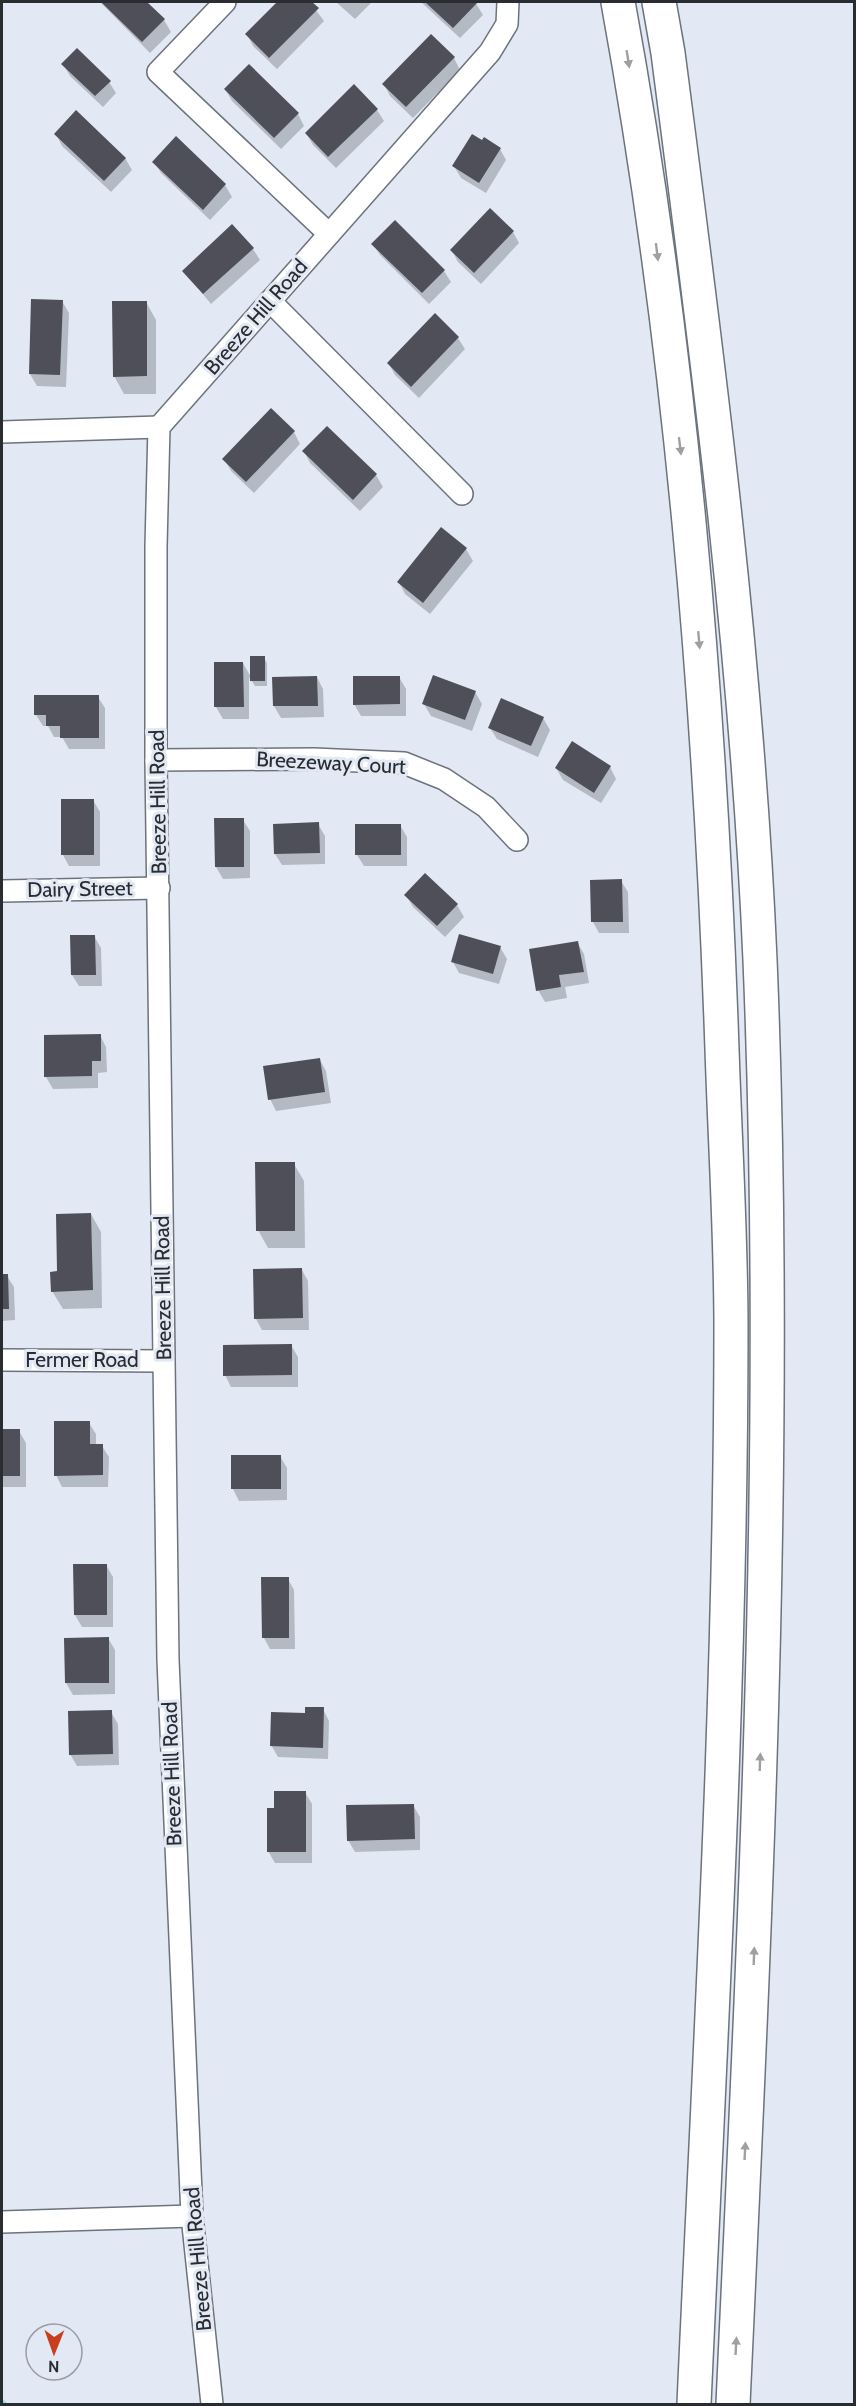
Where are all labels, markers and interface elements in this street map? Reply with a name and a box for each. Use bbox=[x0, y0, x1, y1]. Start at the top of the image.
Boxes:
one-way arrow bbox=[624, 50, 633, 69]
one-way arrow bbox=[653, 243, 662, 262]
street label: Breeze Hill Road bbox=[199, 254, 313, 379]
one-way arrow bbox=[675, 436, 684, 455]
one-way arrow bbox=[694, 630, 704, 649]
street label: Breeze Hill Road bbox=[144, 729, 171, 875]
street label: Breezeway Court bbox=[256, 746, 406, 779]
street label: Dairy Street bbox=[27, 875, 133, 902]
street label: Breeze Hill Road bbox=[149, 1215, 176, 1361]
street label: Fermer Road bbox=[25, 1347, 139, 1372]
street label: Breeze Hill Road bbox=[156, 1701, 187, 1847]
one-way arrow bbox=[756, 1752, 765, 1771]
one-way arrow bbox=[749, 1947, 758, 1966]
one-way arrow bbox=[740, 2142, 749, 2161]
street label: Breeze Hill Road bbox=[179, 2186, 216, 2332]
north arrow bbox=[24, 2322, 84, 2382]
one-way arrow bbox=[731, 2337, 740, 2356]
text: N bbox=[48, 2357, 60, 2376]

